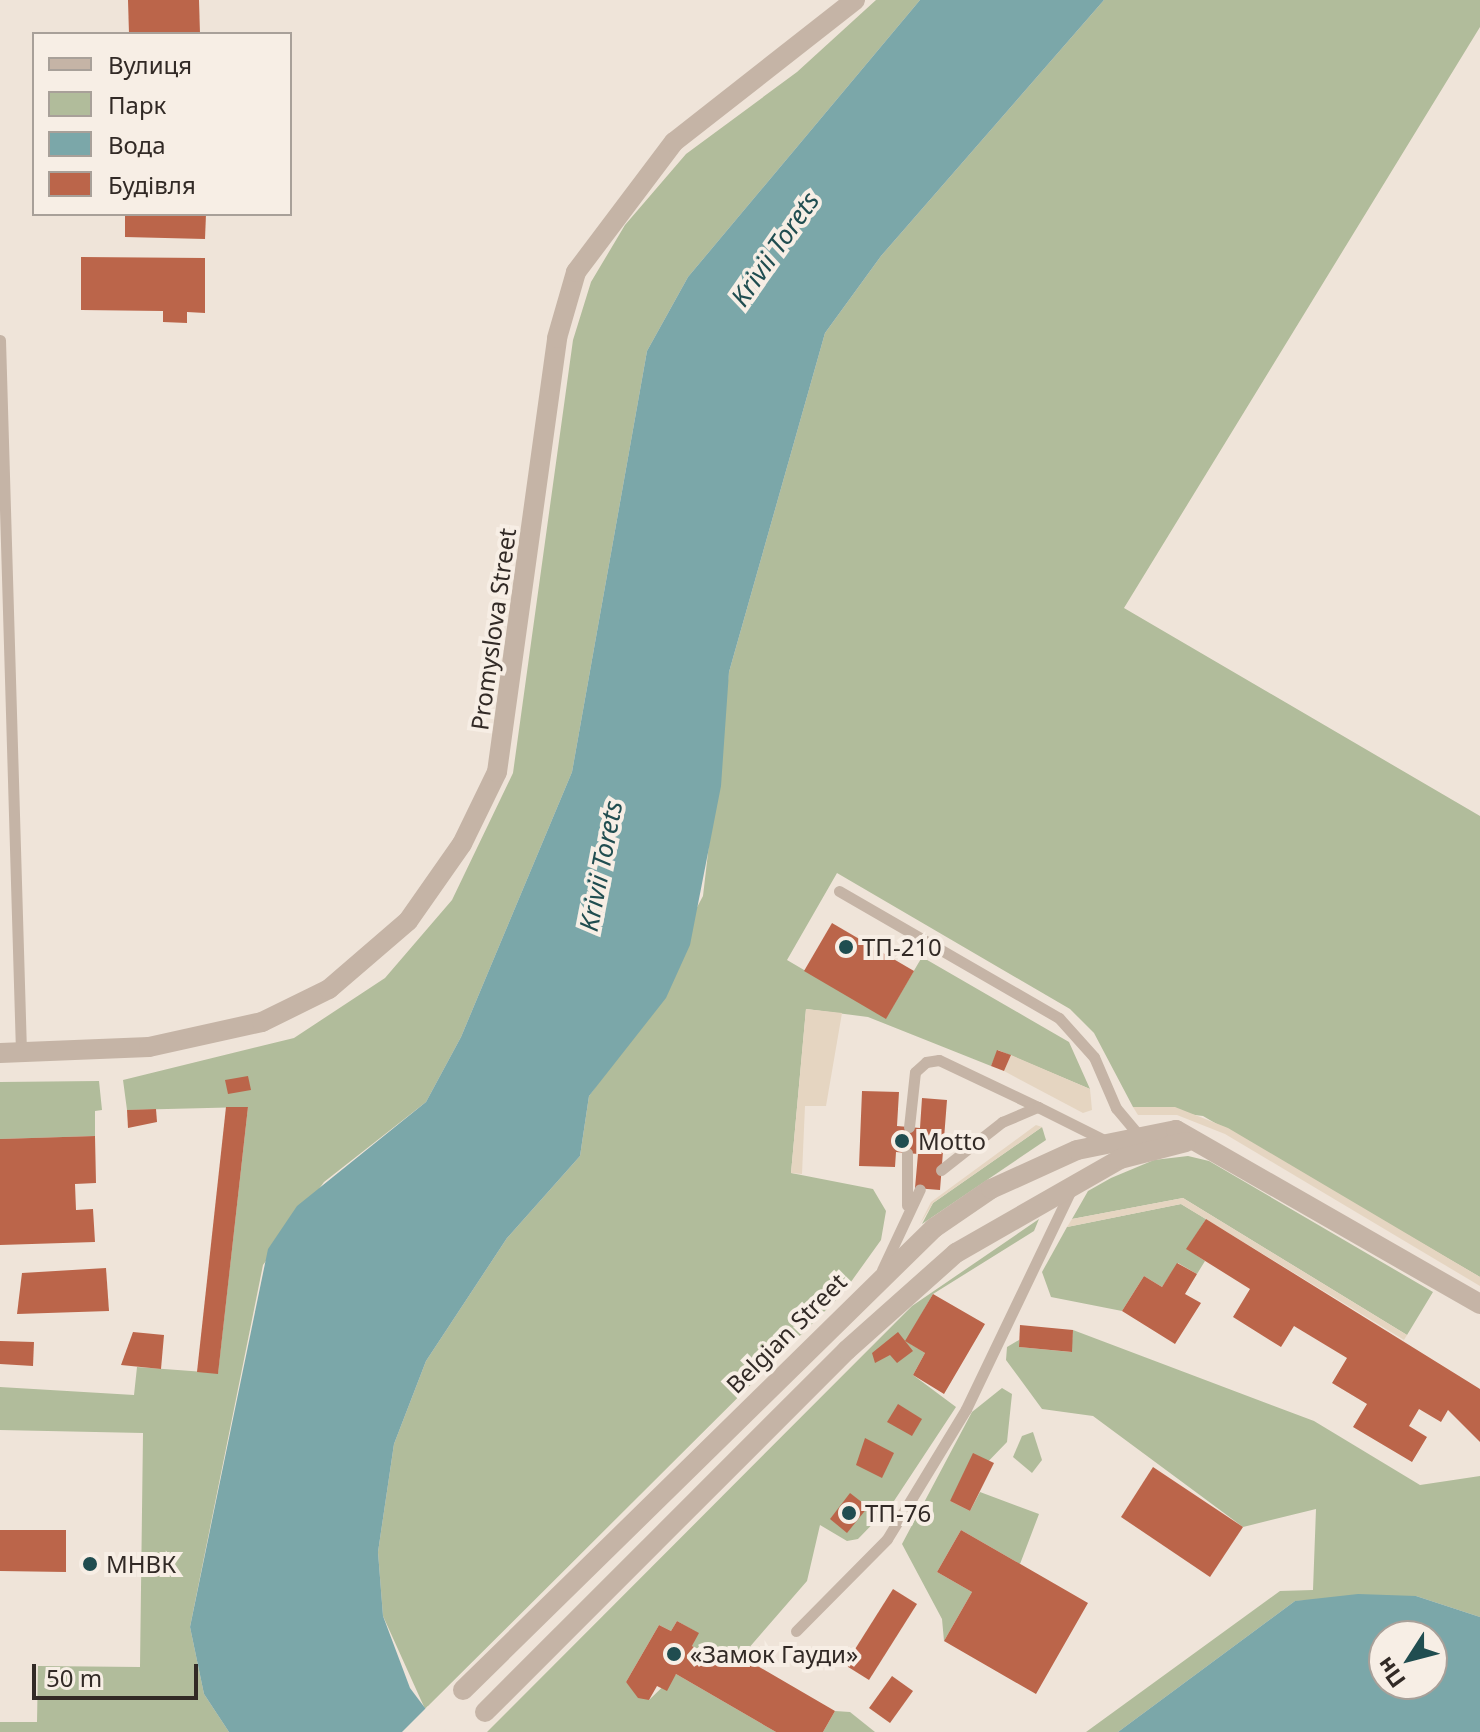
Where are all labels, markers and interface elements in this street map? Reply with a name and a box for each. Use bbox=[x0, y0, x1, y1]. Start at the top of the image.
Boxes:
legend bbox=[32, 32, 292, 216]
text: Вулиця bbox=[108, 48, 192, 81]
text: Парк bbox=[108, 88, 166, 121]
text: Вода bbox=[108, 128, 166, 161]
text: Будівля bbox=[108, 168, 196, 201]
water label: Krivii Torets bbox=[724, 186, 826, 312]
street label: Promyslova Street bbox=[465, 526, 521, 732]
water label: Krivii Torets bbox=[573, 798, 629, 934]
place label: ТП-210 bbox=[862, 933, 942, 961]
marker: ТП-210 bbox=[837, 938, 855, 956]
place label: Motto bbox=[918, 1127, 986, 1155]
marker: Motto bbox=[893, 1132, 911, 1150]
street label: Belgian Street bbox=[720, 1267, 852, 1399]
place label: ТП-76 bbox=[865, 1499, 931, 1527]
marker: ТП-76 bbox=[840, 1504, 858, 1522]
place label: МНВК bbox=[106, 1550, 176, 1578]
marker: МНВК bbox=[81, 1555, 99, 1573]
north arrow bbox=[1368, 1620, 1448, 1700]
place label: «Замок Гауди» bbox=[690, 1640, 858, 1668]
marker: «Замок Гауди» bbox=[665, 1645, 683, 1663]
scale bar bbox=[36, 1648, 202, 1698]
text: Пн bbox=[1369, 1651, 1412, 1694]
text: 50 m bbox=[46, 1661, 102, 1694]

